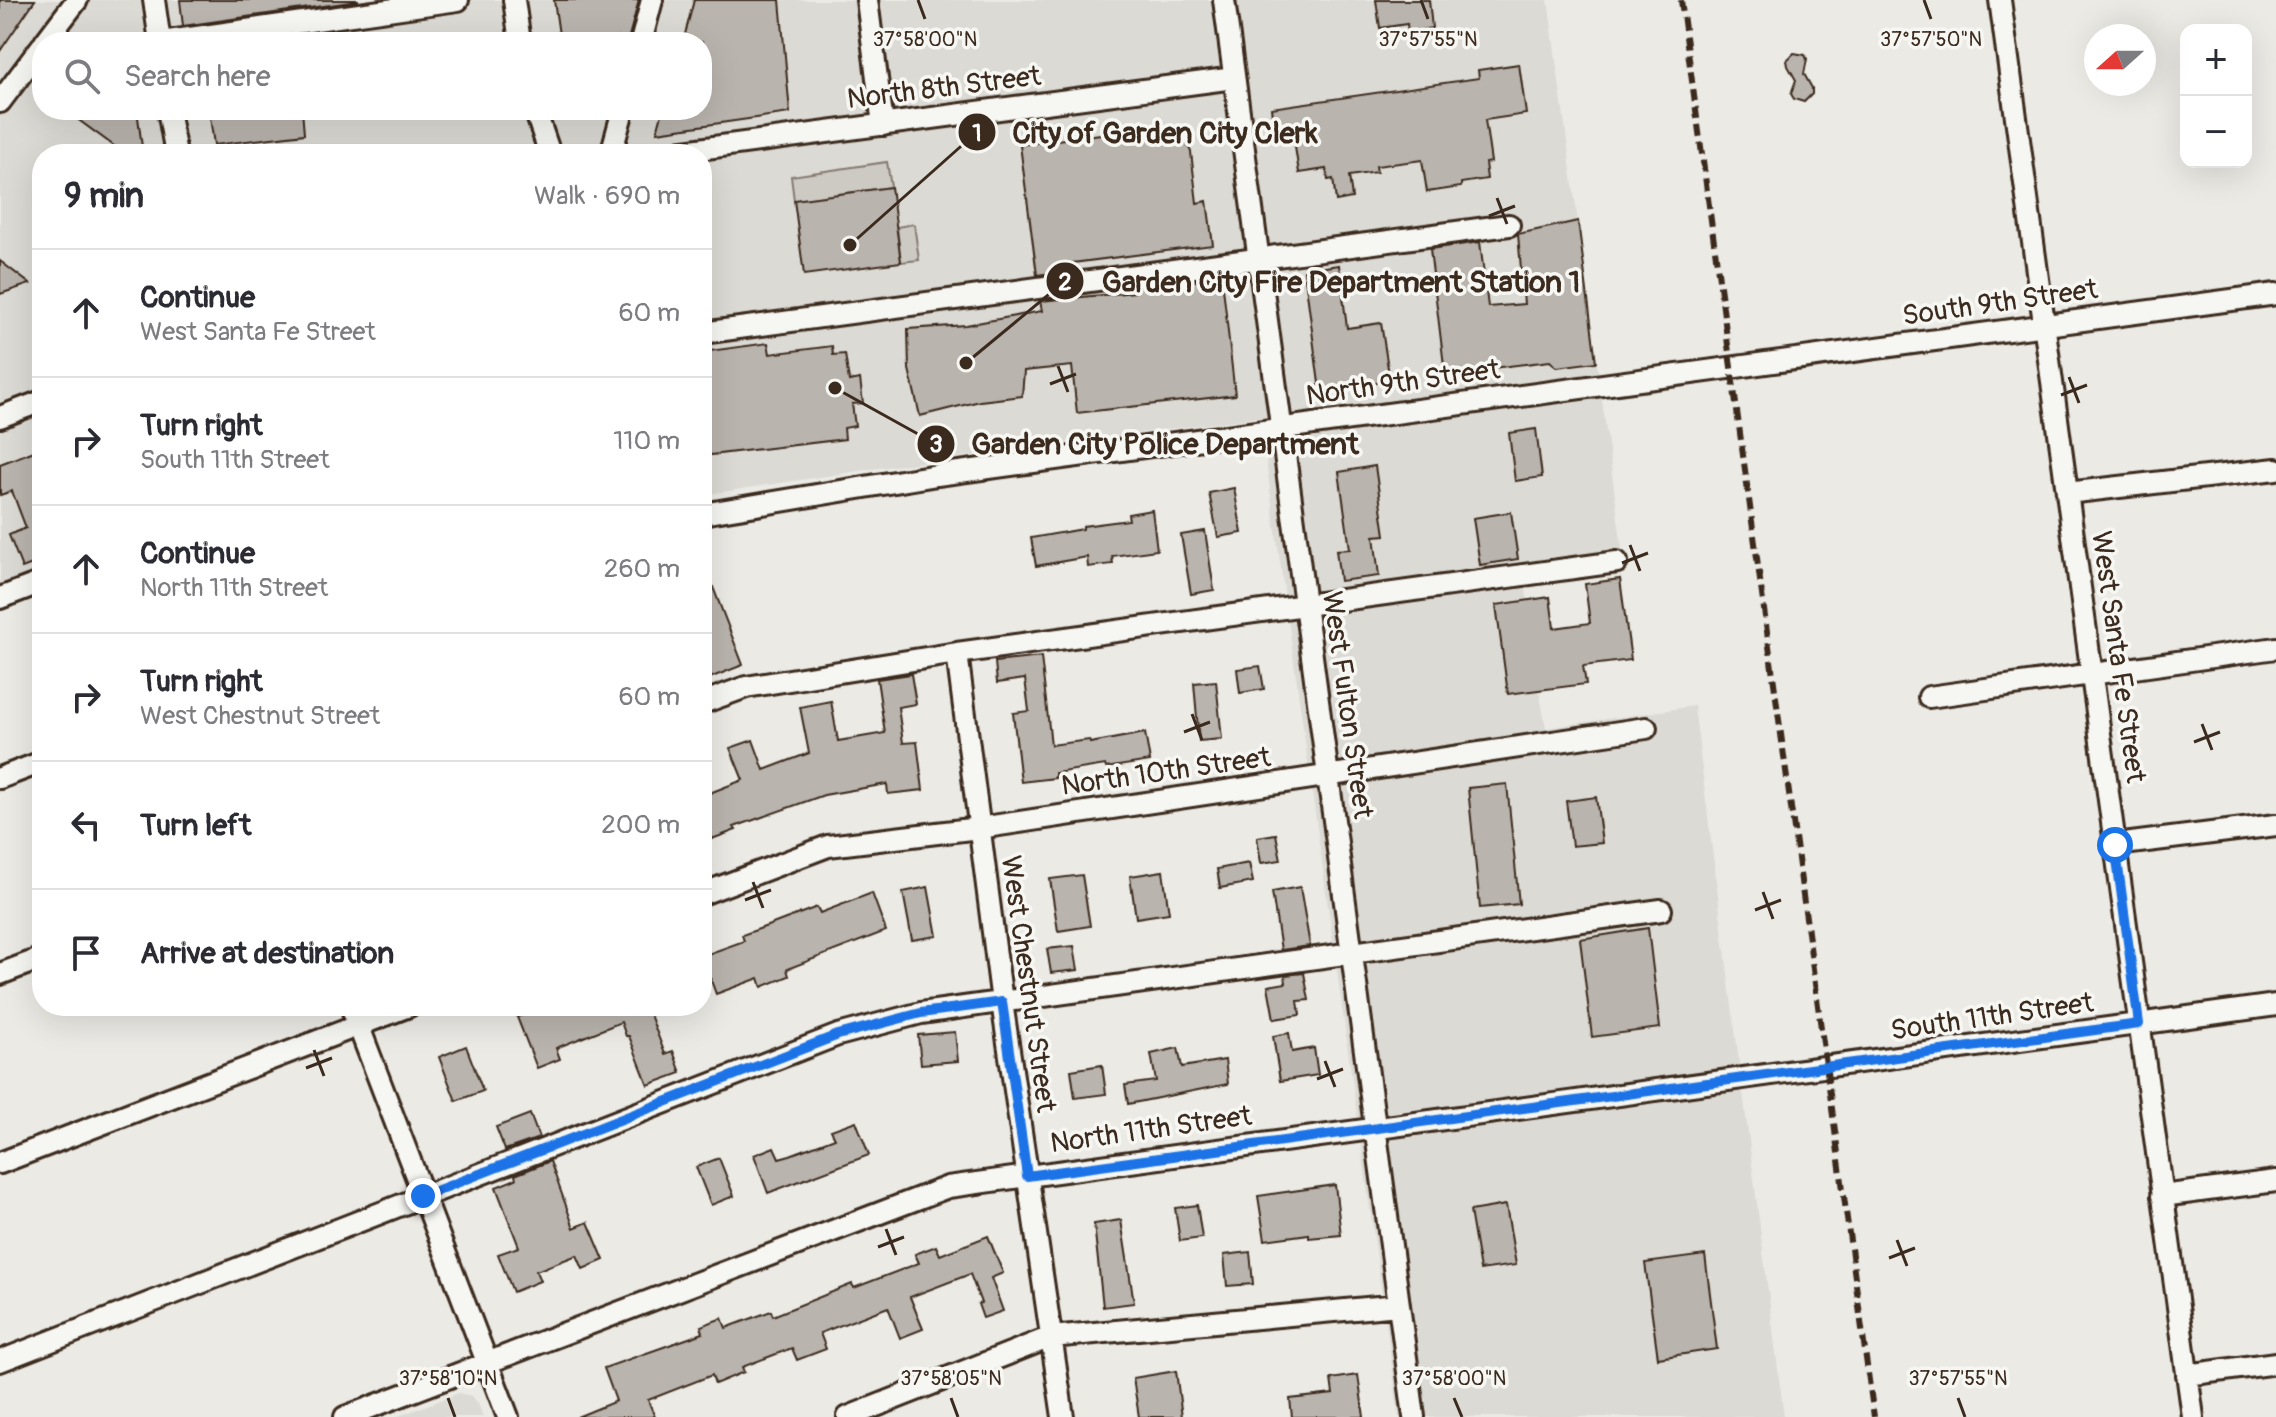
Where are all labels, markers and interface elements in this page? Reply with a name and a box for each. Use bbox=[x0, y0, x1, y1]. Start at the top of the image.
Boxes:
north arrow bbox=[2084, 24, 2156, 96]
map controls bbox=[2180, 24, 2252, 168]
button: + bbox=[2180, 24, 2252, 96]
text: 37°58'00"N bbox=[873, 27, 977, 52]
text: 37°57'55"N bbox=[1378, 27, 1478, 52]
text: 37°57'50"N bbox=[1880, 27, 1982, 52]
search box bbox=[32, 32, 712, 120]
icon: search bbox=[60, 54, 104, 98]
text: Search here bbox=[124, 58, 271, 95]
street label: North 8th Street bbox=[845, 59, 1044, 117]
button: − bbox=[2180, 96, 2252, 168]
callout: City of Garden City Clerk bbox=[957, 105, 1334, 159]
text: City of Garden City Clerk bbox=[1012, 115, 1318, 152]
text: 1 bbox=[972, 119, 982, 148]
text: 9 min bbox=[64, 175, 144, 218]
text: Walk · 690 m bbox=[534, 180, 680, 212]
callout: Garden City Fire Department Station 1 bbox=[1045, 254, 1596, 308]
text: Garden City Fire Department Station 1 bbox=[1102, 264, 1580, 301]
text: 2 bbox=[1058, 268, 1072, 297]
street label: South 9th Street bbox=[1900, 272, 2101, 334]
text: Continue bbox=[140, 279, 255, 316]
icon: ahead bbox=[64, 291, 108, 335]
text: 60 m bbox=[618, 297, 680, 329]
text: West Santa Fe Street bbox=[140, 316, 376, 348]
street label: North 9th Street bbox=[1304, 352, 1503, 414]
text: Turn right bbox=[140, 407, 263, 444]
callout: Garden City Police Department bbox=[916, 417, 1375, 471]
icon: right bbox=[64, 419, 108, 463]
text: 110 m bbox=[613, 425, 680, 457]
text: Garden City Police Department bbox=[971, 426, 1360, 463]
text: 3 bbox=[929, 430, 943, 459]
text: South 11th Street bbox=[140, 444, 330, 476]
street label: West Santa Fe Street bbox=[2083, 529, 2153, 786]
text: Continue bbox=[140, 535, 255, 572]
icon: ahead bbox=[64, 547, 108, 591]
text: 260 m bbox=[604, 553, 680, 585]
text: North 11th Street bbox=[140, 572, 328, 604]
street label: West Fulton Street bbox=[1314, 589, 1380, 822]
text: Turn right bbox=[140, 663, 263, 700]
icon: right bbox=[64, 675, 108, 719]
text: 60 m bbox=[618, 681, 680, 713]
text: West Chestnut Street bbox=[140, 700, 380, 732]
street label: North 10th Street bbox=[1059, 740, 1274, 804]
icon: left bbox=[64, 803, 108, 847]
text: Turn left bbox=[140, 807, 251, 844]
text: 200 m bbox=[601, 809, 680, 841]
route start bbox=[2097, 827, 2133, 863]
street label: West Chestnut Street bbox=[993, 853, 1063, 1115]
icon: arrive bbox=[64, 931, 108, 975]
text: Arrive at destination bbox=[140, 935, 394, 972]
street label: South 11th Street bbox=[1888, 985, 2096, 1049]
street label: North 11th Street bbox=[1048, 1098, 1255, 1161]
route end bbox=[405, 1178, 441, 1214]
text: 37°58'10"N bbox=[399, 1366, 497, 1391]
text: 37°58'05"N bbox=[900, 1366, 1002, 1391]
text: 37°58'00"N bbox=[1402, 1366, 1506, 1391]
text: 37°57'55"N bbox=[1908, 1366, 2008, 1391]

